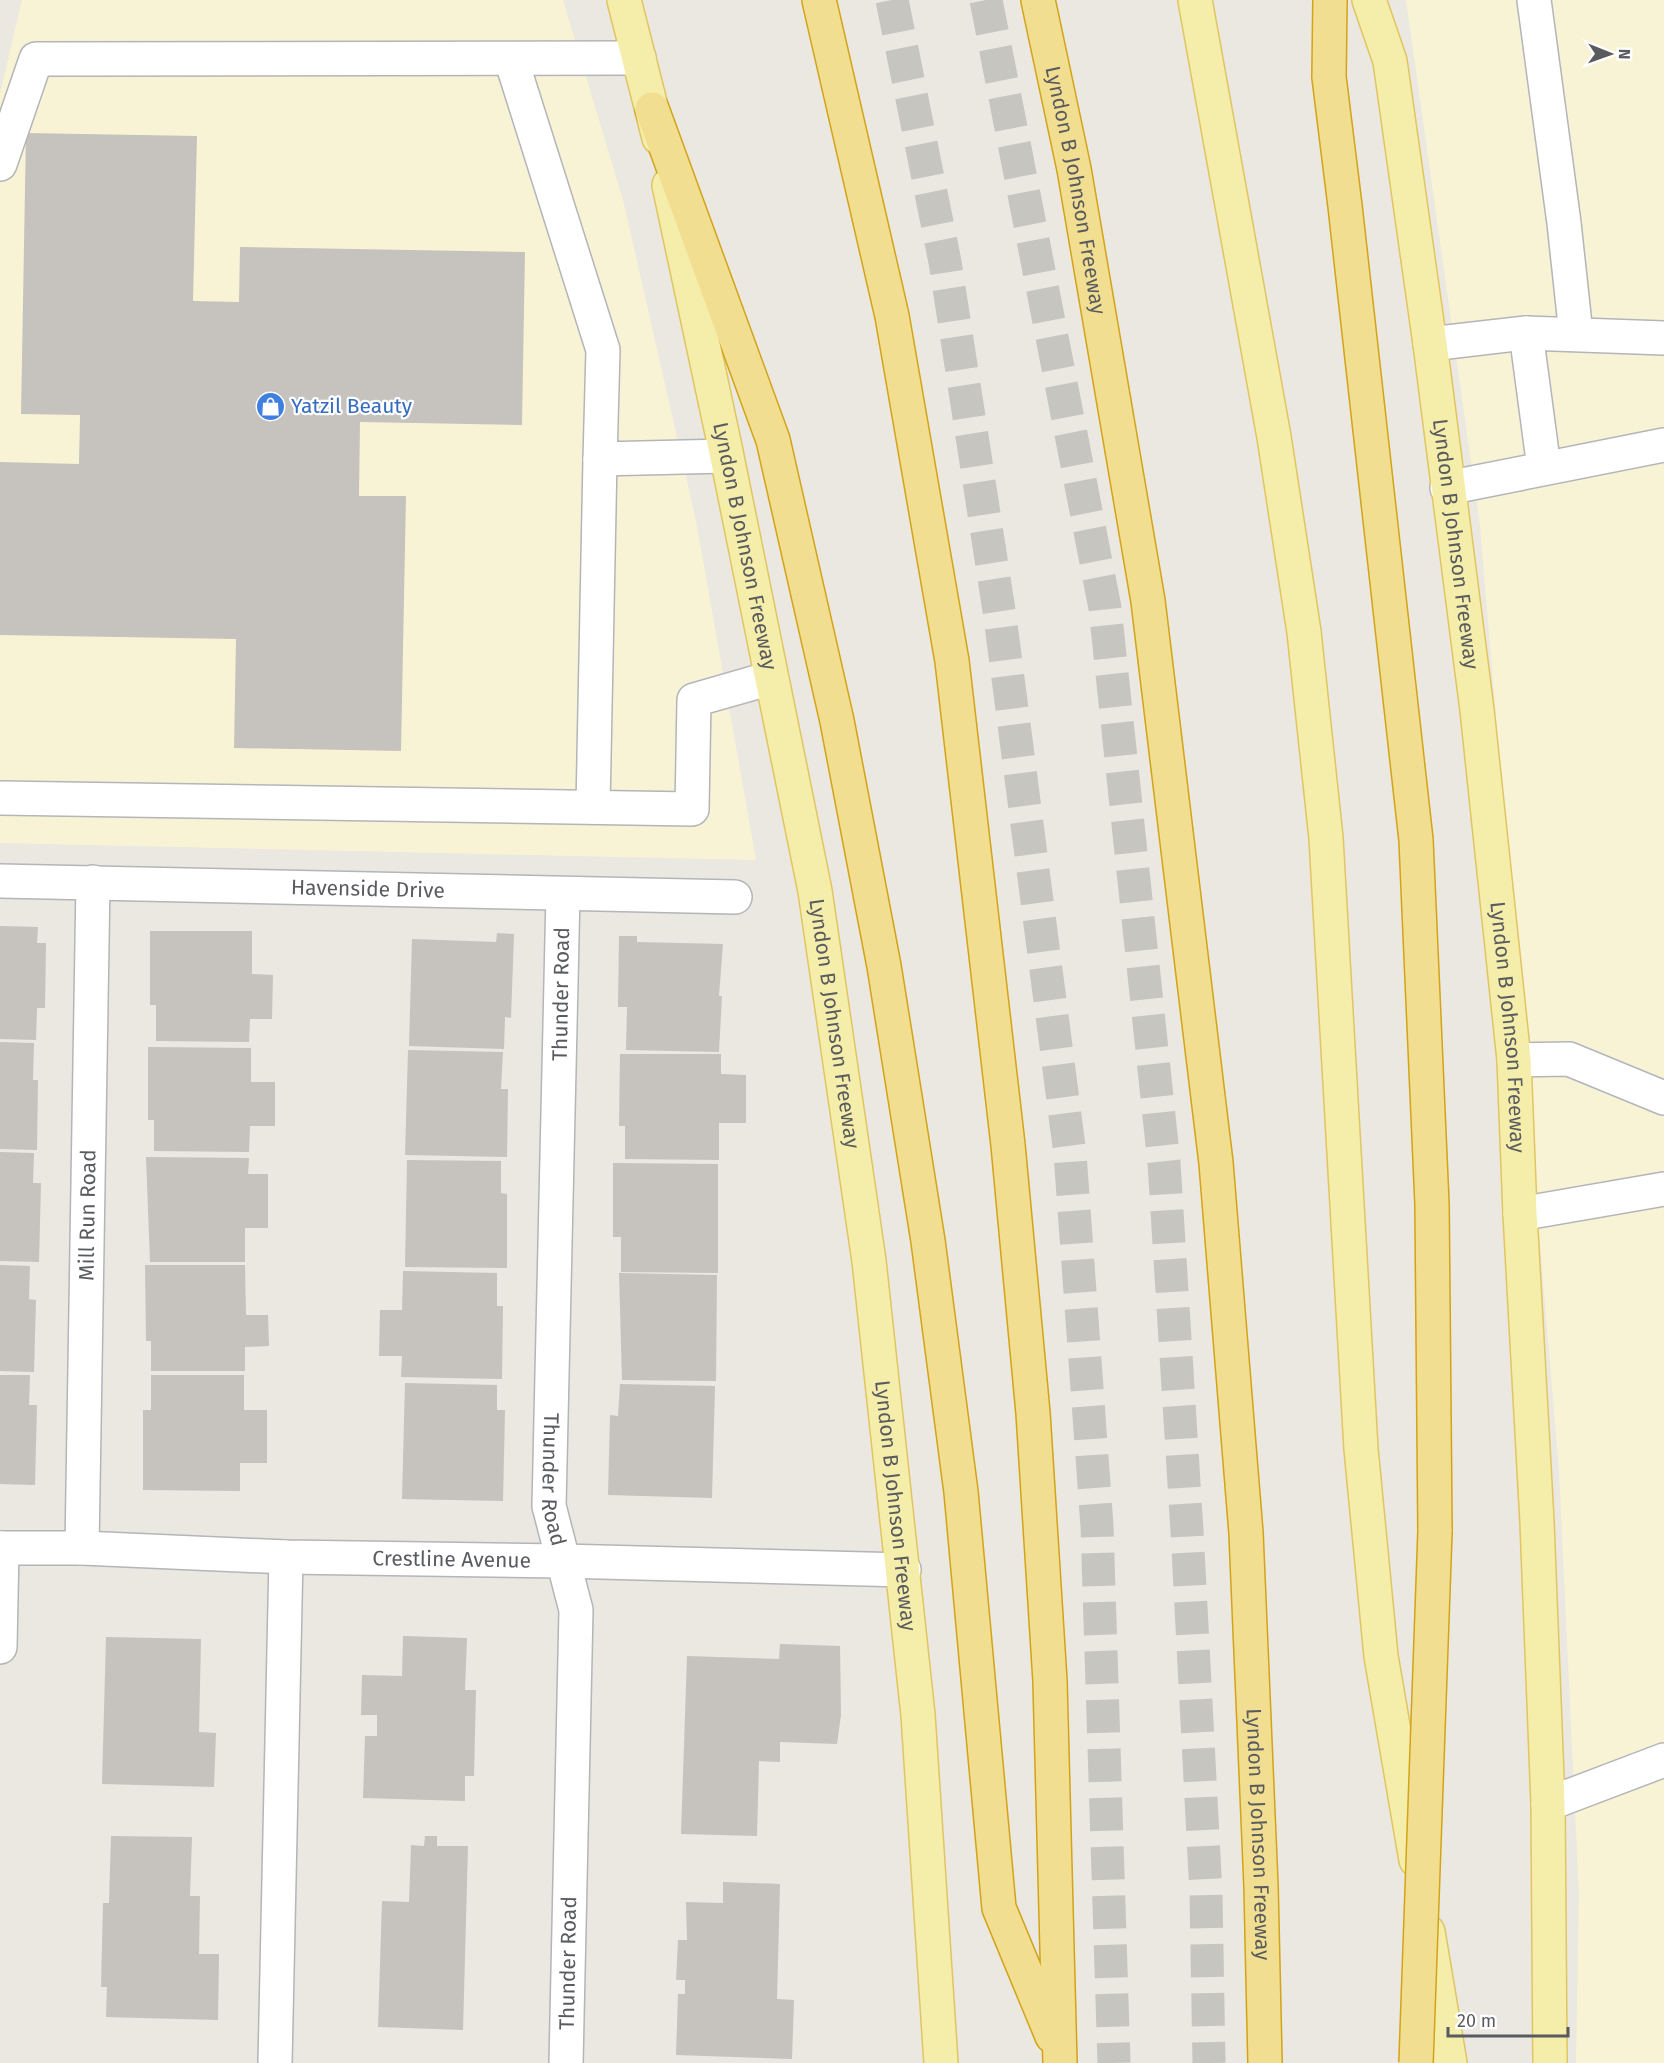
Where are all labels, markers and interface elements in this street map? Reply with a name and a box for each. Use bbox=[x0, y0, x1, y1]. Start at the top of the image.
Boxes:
north arrow bbox=[1580, 24, 1640, 84]
text: N bbox=[1615, 49, 1634, 60]
street label: Lyndon B Johnson Freeway bbox=[1039, 64, 1112, 317]
shop icon: Yatzil Beauty bbox=[254, 390, 286, 422]
place label: Yatzil Beauty bbox=[291, 393, 413, 419]
street label: Lyndon B Johnson Freeway bbox=[1427, 417, 1485, 671]
street label: Lyndon B Johnson Freeway bbox=[707, 420, 783, 673]
street label: Havenside Drive bbox=[291, 874, 445, 904]
street label: Lyndon B Johnson Freeway bbox=[803, 897, 866, 1151]
street label: Lyndon B Johnson Freeway bbox=[1484, 900, 1531, 1154]
street label: Thunder Road bbox=[547, 927, 575, 1061]
street label: Mill Run Road bbox=[73, 1149, 102, 1281]
street label: Lyndon B Johnson Freeway bbox=[869, 1379, 922, 1633]
street label: Thunder Road bbox=[536, 1413, 572, 1549]
street label: Crestline Avenue bbox=[372, 1545, 531, 1574]
street label: Lyndon B Johnson Freeway bbox=[1240, 1708, 1276, 1961]
street label: Thunder Road bbox=[554, 1896, 582, 2030]
scale bar bbox=[1448, 2000, 1568, 2038]
text: 20 m bbox=[1457, 2010, 1496, 2032]

